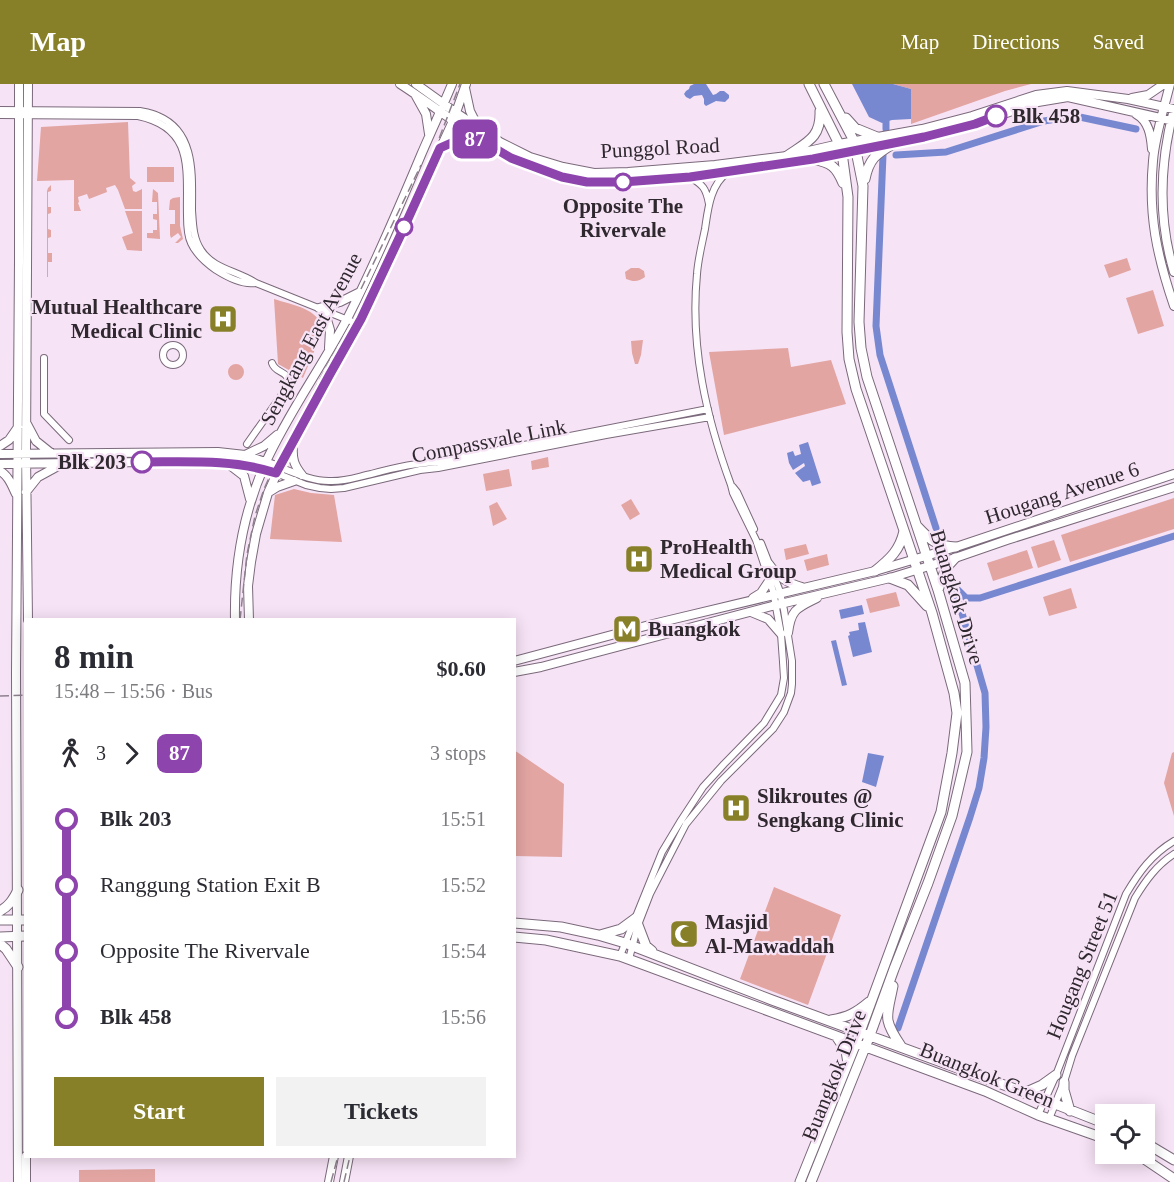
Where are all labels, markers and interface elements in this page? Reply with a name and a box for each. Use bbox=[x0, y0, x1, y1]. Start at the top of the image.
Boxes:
text: Map bbox=[30, 26, 86, 57]
text: Map bbox=[901, 30, 939, 54]
text: Directions bbox=[972, 30, 1060, 54]
text: Saved bbox=[1093, 30, 1144, 54]
place label: Blk 458 bbox=[1012, 104, 1080, 128]
marker: Blk 458 bbox=[985, 105, 1007, 127]
line badge: 87 bbox=[448, 120, 502, 158]
text: 87 bbox=[465, 127, 486, 151]
street label: Punggol Road bbox=[600, 133, 721, 163]
marker: Opposite The Rivervale bbox=[614, 173, 632, 191]
place label: Opposite The Rivervale bbox=[563, 194, 683, 242]
unlabelled marker bbox=[395, 218, 413, 236]
street label: Sengkang East Avenue bbox=[255, 249, 367, 429]
place label: Mutual Healthcare Medical Clinic bbox=[31, 295, 202, 343]
hospital icon: Mutual Healthcare Medical Clinic bbox=[207, 303, 239, 335]
street label: Compassvale Link bbox=[410, 414, 569, 468]
place label: Blk 203 bbox=[58, 450, 126, 474]
marker: Blk 203 bbox=[131, 451, 153, 473]
street label: Hougang Avenue 6 bbox=[982, 457, 1142, 529]
street label: Buangkok Drive bbox=[925, 527, 989, 667]
place label: ProHealth Medical Group bbox=[660, 535, 797, 583]
hospital icon: ProHealth Medical Group bbox=[623, 543, 655, 575]
metro station icon: Buangkok bbox=[611, 613, 643, 645]
place label: Buangkok bbox=[648, 617, 741, 641]
text: 8 min bbox=[54, 639, 134, 675]
text: $0.60 bbox=[437, 656, 486, 681]
text: 15:48 – 15:56 · Bus bbox=[54, 680, 213, 702]
icon: walk bbox=[54, 737, 87, 770]
icon: forward bbox=[115, 737, 148, 770]
text: 87 bbox=[169, 741, 190, 765]
text: 3 bbox=[96, 742, 106, 764]
text: 3 stops bbox=[430, 742, 486, 764]
place label: Slikroutes @ Sengkang Clinic bbox=[757, 784, 903, 832]
hospital icon: Slikroutes @ Sengkang Clinic bbox=[720, 792, 752, 824]
text: Blk 203 bbox=[100, 806, 172, 831]
text: 15:51 bbox=[440, 808, 486, 830]
text: Ranggung Station Exit B bbox=[100, 872, 321, 897]
text: 15:52 bbox=[440, 874, 486, 896]
street label: Hougang Street 51 bbox=[1041, 887, 1123, 1043]
place label: Masjid Al-Mawaddah bbox=[705, 910, 835, 958]
mosque icon: Masjid Al-Mawaddah bbox=[668, 918, 700, 950]
text: Opposite The Rivervale bbox=[100, 938, 310, 963]
text: 15:54 bbox=[440, 940, 486, 962]
text: Blk 458 bbox=[100, 1004, 172, 1029]
text: 15:56 bbox=[440, 1006, 486, 1028]
street label: Buangkok Drive bbox=[797, 1006, 871, 1144]
street label: Buangkok Green bbox=[916, 1037, 1058, 1113]
button: Start bbox=[54, 1077, 264, 1146]
button: Tickets bbox=[276, 1077, 486, 1146]
map controls bbox=[1095, 1104, 1155, 1164]
button: locate bbox=[1095, 1104, 1155, 1164]

